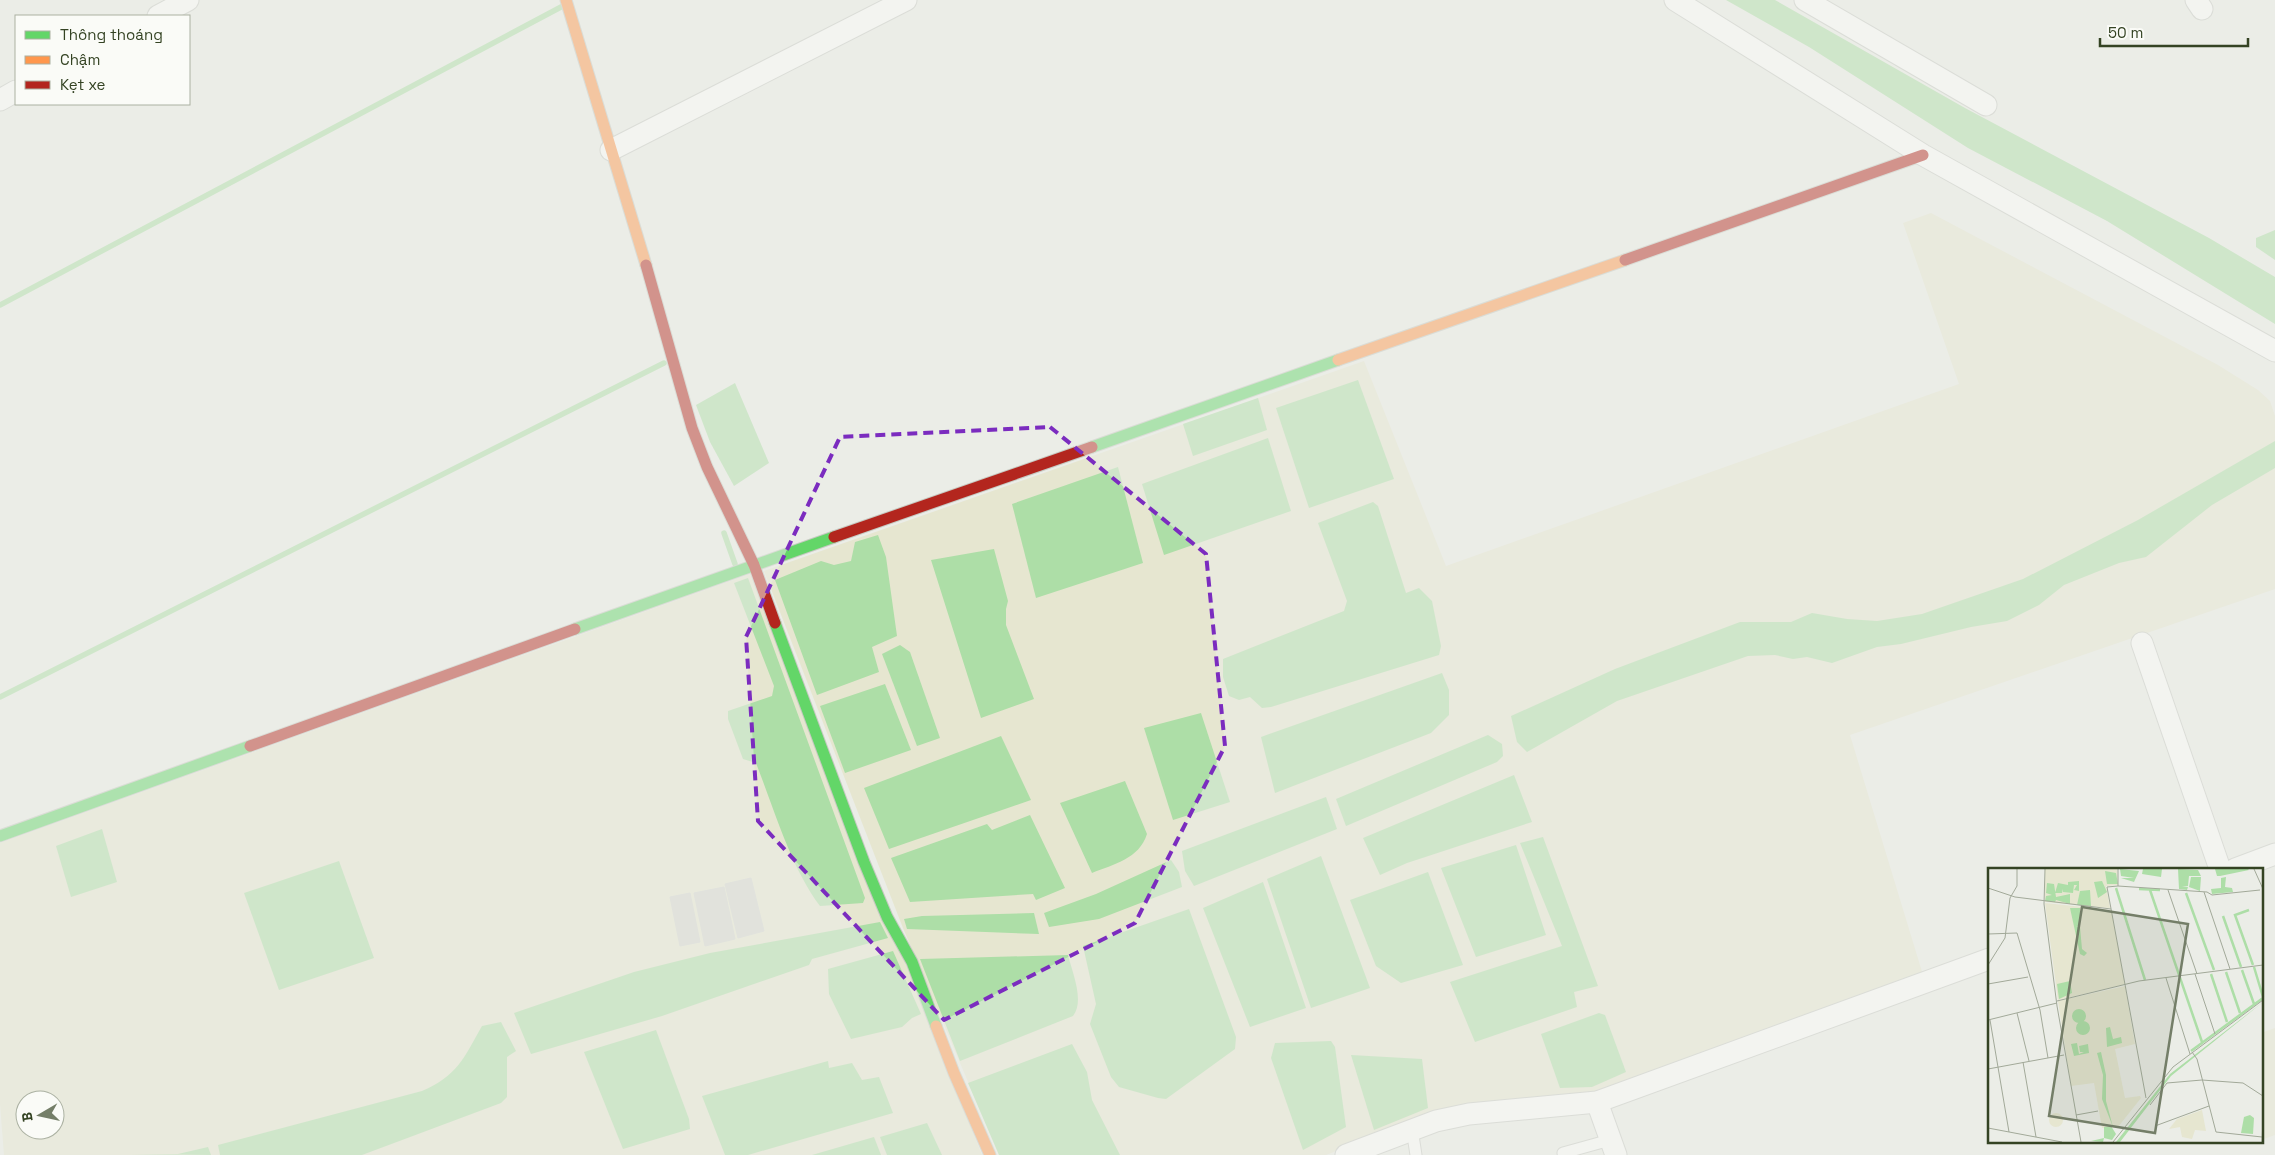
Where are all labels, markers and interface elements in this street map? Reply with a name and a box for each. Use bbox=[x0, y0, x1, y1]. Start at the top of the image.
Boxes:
legend bbox=[15, 15, 190, 105]
scale bar bbox=[2100, 15, 2248, 47]
text: 50 m bbox=[2108, 23, 2143, 42]
text: Thông thoáng bbox=[60, 25, 163, 44]
text: Chậm bbox=[60, 50, 100, 69]
text: Kẹt xe bbox=[60, 75, 106, 94]
inset map bbox=[1988, 868, 2262, 1142]
north arrow bbox=[15, 1090, 65, 1140]
text: B bbox=[18, 1111, 37, 1123]

